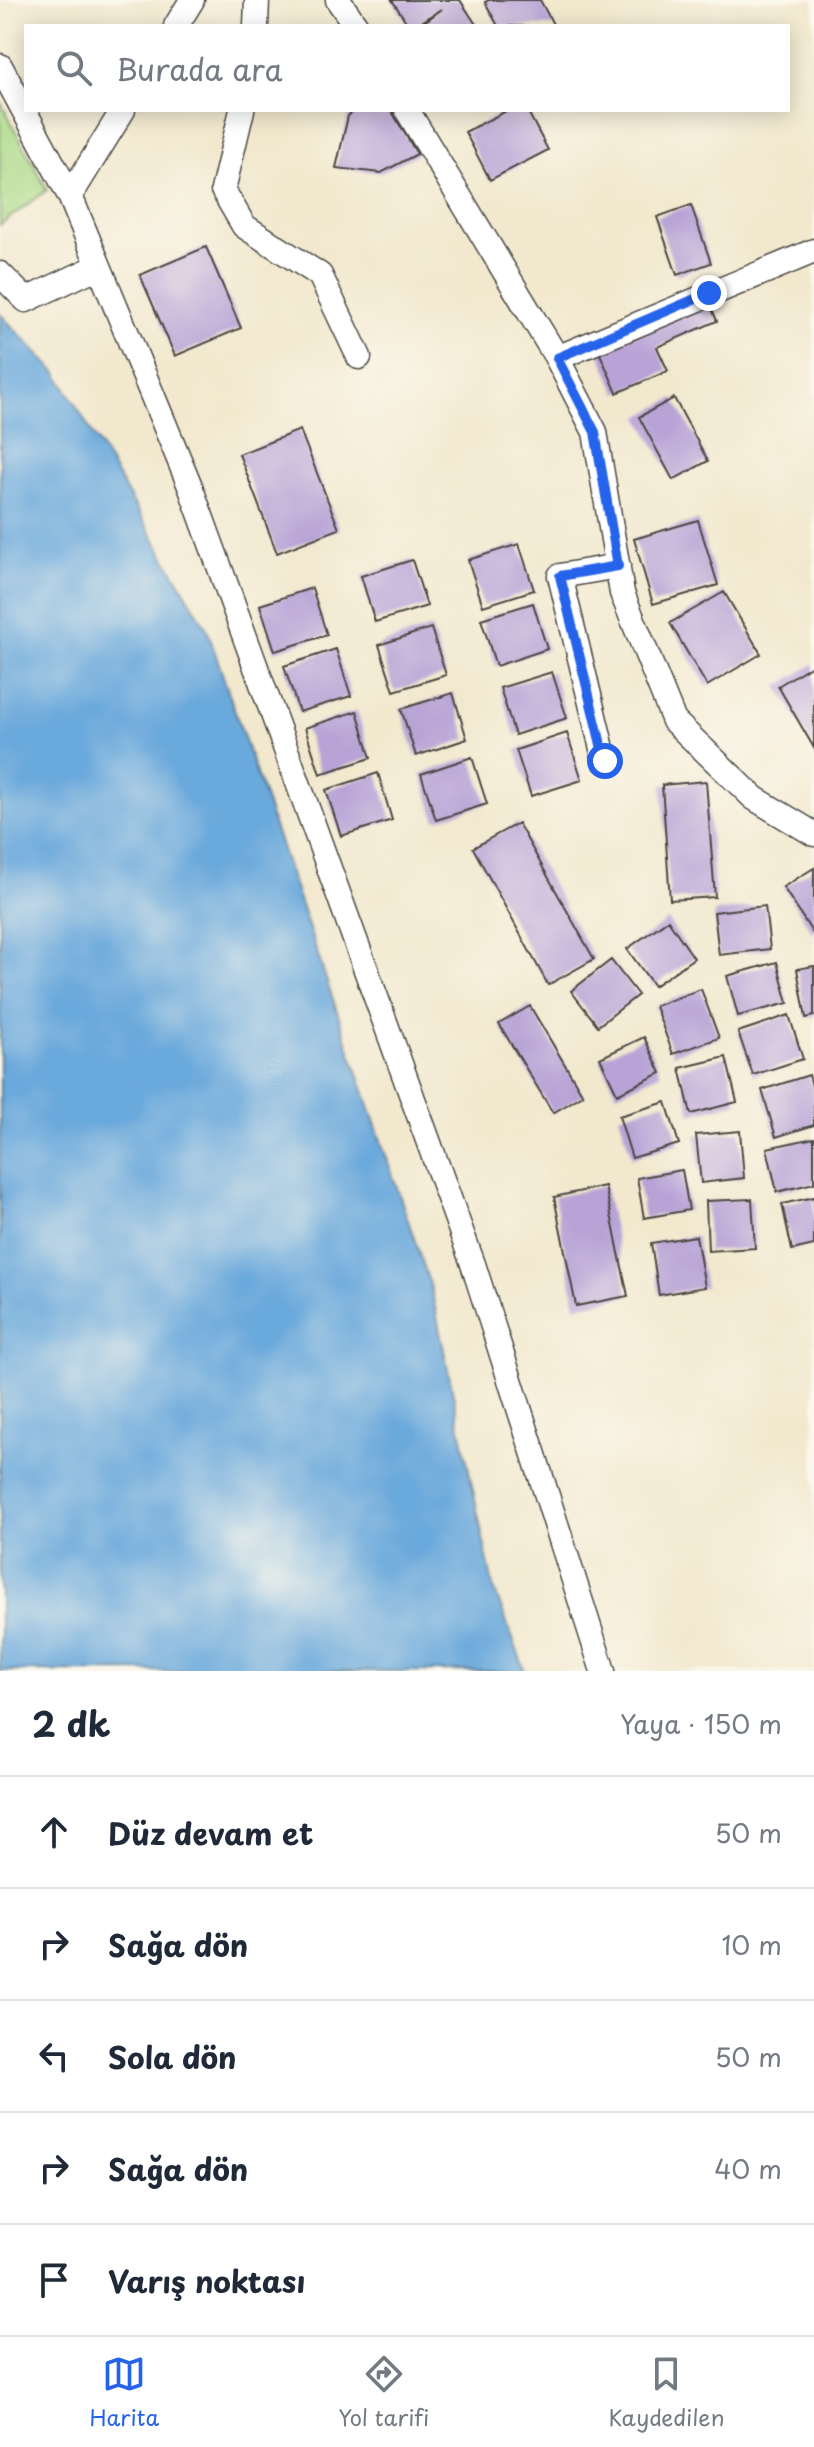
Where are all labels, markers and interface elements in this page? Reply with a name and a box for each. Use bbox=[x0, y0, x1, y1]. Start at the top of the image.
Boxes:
search box bbox=[24, 24, 790, 112]
icon: search bbox=[52, 46, 96, 90]
text: Burada ara bbox=[116, 46, 282, 91]
route end bbox=[691, 275, 727, 311]
route start bbox=[587, 743, 623, 779]
text: 2 dk bbox=[32, 1697, 110, 1749]
text: Yaya · 150 m bbox=[620, 1704, 782, 1743]
icon: ahead bbox=[32, 1810, 76, 1854]
text: Düz devam et bbox=[108, 1810, 313, 1855]
text: 50 m bbox=[715, 1813, 782, 1852]
icon: right bbox=[32, 1922, 76, 1966]
text: Sağa dön bbox=[108, 1922, 248, 1967]
text: 10 m bbox=[721, 1925, 782, 1964]
icon: left bbox=[32, 2034, 76, 2078]
text: Sola dön bbox=[108, 2034, 237, 2079]
text: 50 m bbox=[715, 2037, 782, 2076]
icon: right bbox=[32, 2146, 76, 2190]
text: Sağa dön bbox=[108, 2146, 248, 2191]
text: 40 m bbox=[714, 2149, 782, 2188]
icon: arrive bbox=[32, 2258, 76, 2302]
text: Varış noktası bbox=[108, 2258, 305, 2303]
tab: Harita bbox=[89, 2352, 159, 2433]
tab: Yol tarifi bbox=[338, 2352, 429, 2433]
tab: Kaydedilen bbox=[608, 2352, 725, 2433]

